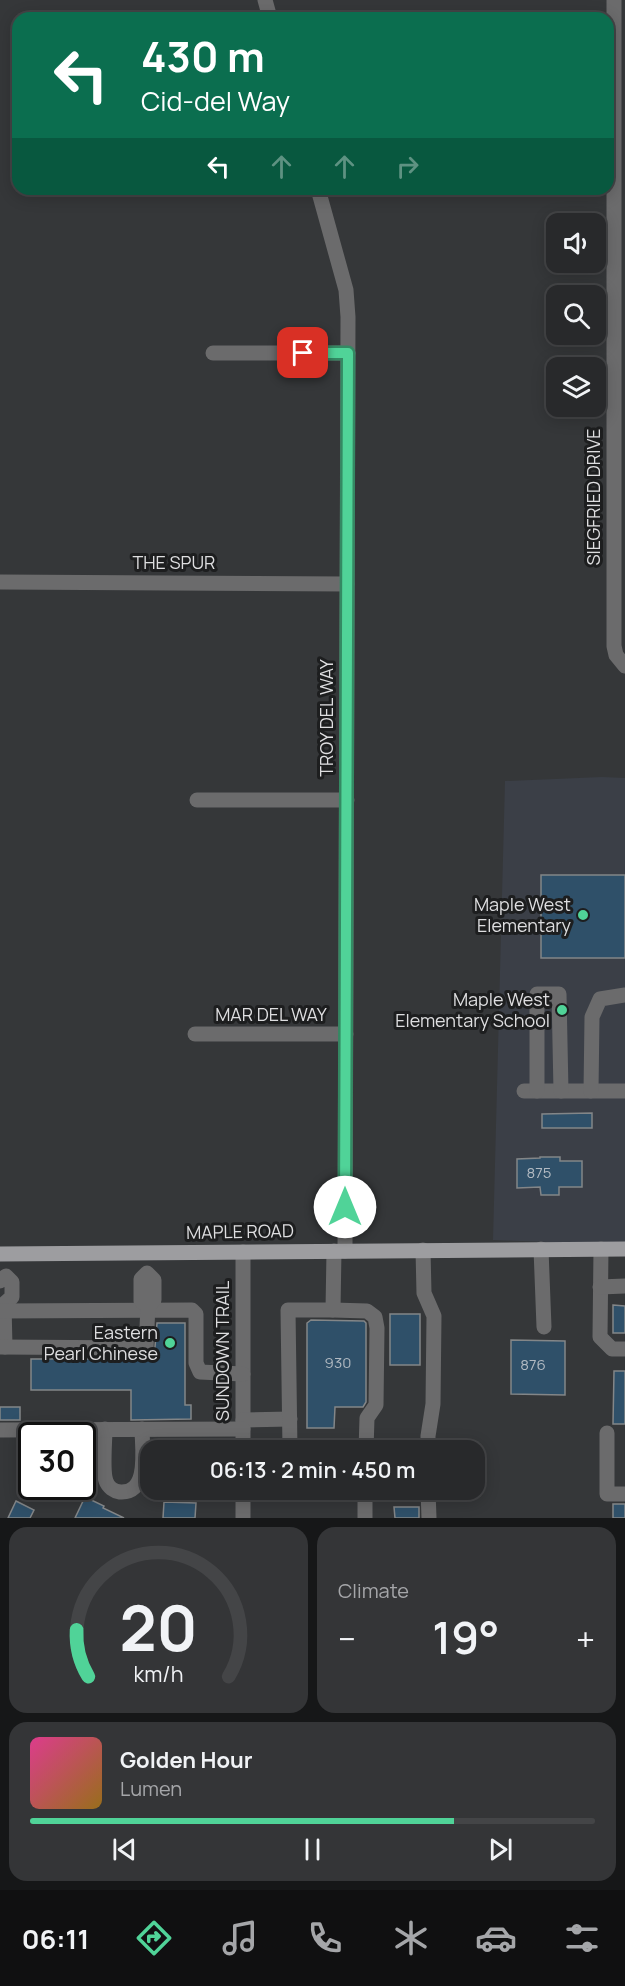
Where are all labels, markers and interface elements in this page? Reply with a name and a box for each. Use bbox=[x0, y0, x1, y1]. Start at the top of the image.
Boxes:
text: 430 m bbox=[141, 27, 265, 85]
icon: left bbox=[42, 36, 120, 114]
text: Cid-del Way bbox=[141, 82, 290, 119]
icon: left bbox=[202, 150, 235, 183]
icon: ahead bbox=[265, 150, 298, 183]
icon: ahead bbox=[328, 150, 361, 183]
icon: right bbox=[391, 150, 424, 183]
map controls bbox=[546, 213, 606, 417]
button: sound bbox=[546, 213, 606, 273]
button: search bbox=[546, 285, 606, 345]
pin bbox=[277, 327, 328, 378]
icon: arrive bbox=[286, 336, 319, 369]
button: layers bbox=[546, 357, 606, 417]
street label: SIEGFRIED DRIVE bbox=[581, 428, 605, 566]
street label: THE SPUR bbox=[133, 550, 215, 574]
street label: TROY DEL WAY bbox=[314, 658, 338, 777]
place label: Maple West Elementary bbox=[474, 892, 572, 937]
marker: Maple West Elementary bbox=[576, 908, 590, 922]
place label: Maple West Elementary School bbox=[395, 987, 550, 1032]
street label: MAR DEL WAY bbox=[215, 1002, 328, 1026]
marker: Maple West Elementary School bbox=[555, 1003, 569, 1017]
house number: 875 bbox=[527, 1162, 551, 1183]
position arrow bbox=[313, 1175, 377, 1239]
street label: MAPLE ROAD bbox=[186, 1218, 294, 1244]
street label: SUNDOWN TRAIL bbox=[210, 1281, 234, 1421]
place label: Eastern Pearl Chinese bbox=[44, 1320, 158, 1365]
marker: Eastern Pearl Chinese bbox=[163, 1336, 177, 1350]
house number: 930 bbox=[325, 1352, 351, 1373]
house number: 876 bbox=[520, 1354, 546, 1375]
speed limit sign: 30 bbox=[18, 1422, 96, 1500]
text: 06:13 · 2 min · 450 m bbox=[210, 1455, 415, 1485]
text: Climate bbox=[338, 1577, 409, 1604]
text: 20 bbox=[119, 1584, 198, 1670]
text: 19° bbox=[432, 1606, 500, 1668]
text: − bbox=[338, 1616, 356, 1661]
text: + bbox=[576, 1616, 595, 1661]
text: km/h bbox=[134, 1659, 183, 1688]
text: Golden Hour bbox=[120, 1745, 253, 1775]
text: Lumen bbox=[120, 1775, 182, 1802]
icon: previous bbox=[108, 1833, 141, 1866]
icon: pause bbox=[296, 1833, 329, 1866]
icon: next bbox=[484, 1833, 517, 1866]
icon: directions bbox=[133, 1917, 175, 1959]
icon: music bbox=[219, 1917, 261, 1959]
icon: phone bbox=[304, 1917, 346, 1959]
icon: climate bbox=[390, 1917, 432, 1959]
icon: car bbox=[475, 1917, 517, 1959]
icon: filters bbox=[561, 1917, 603, 1959]
text: 06:11 bbox=[22, 1920, 89, 1957]

